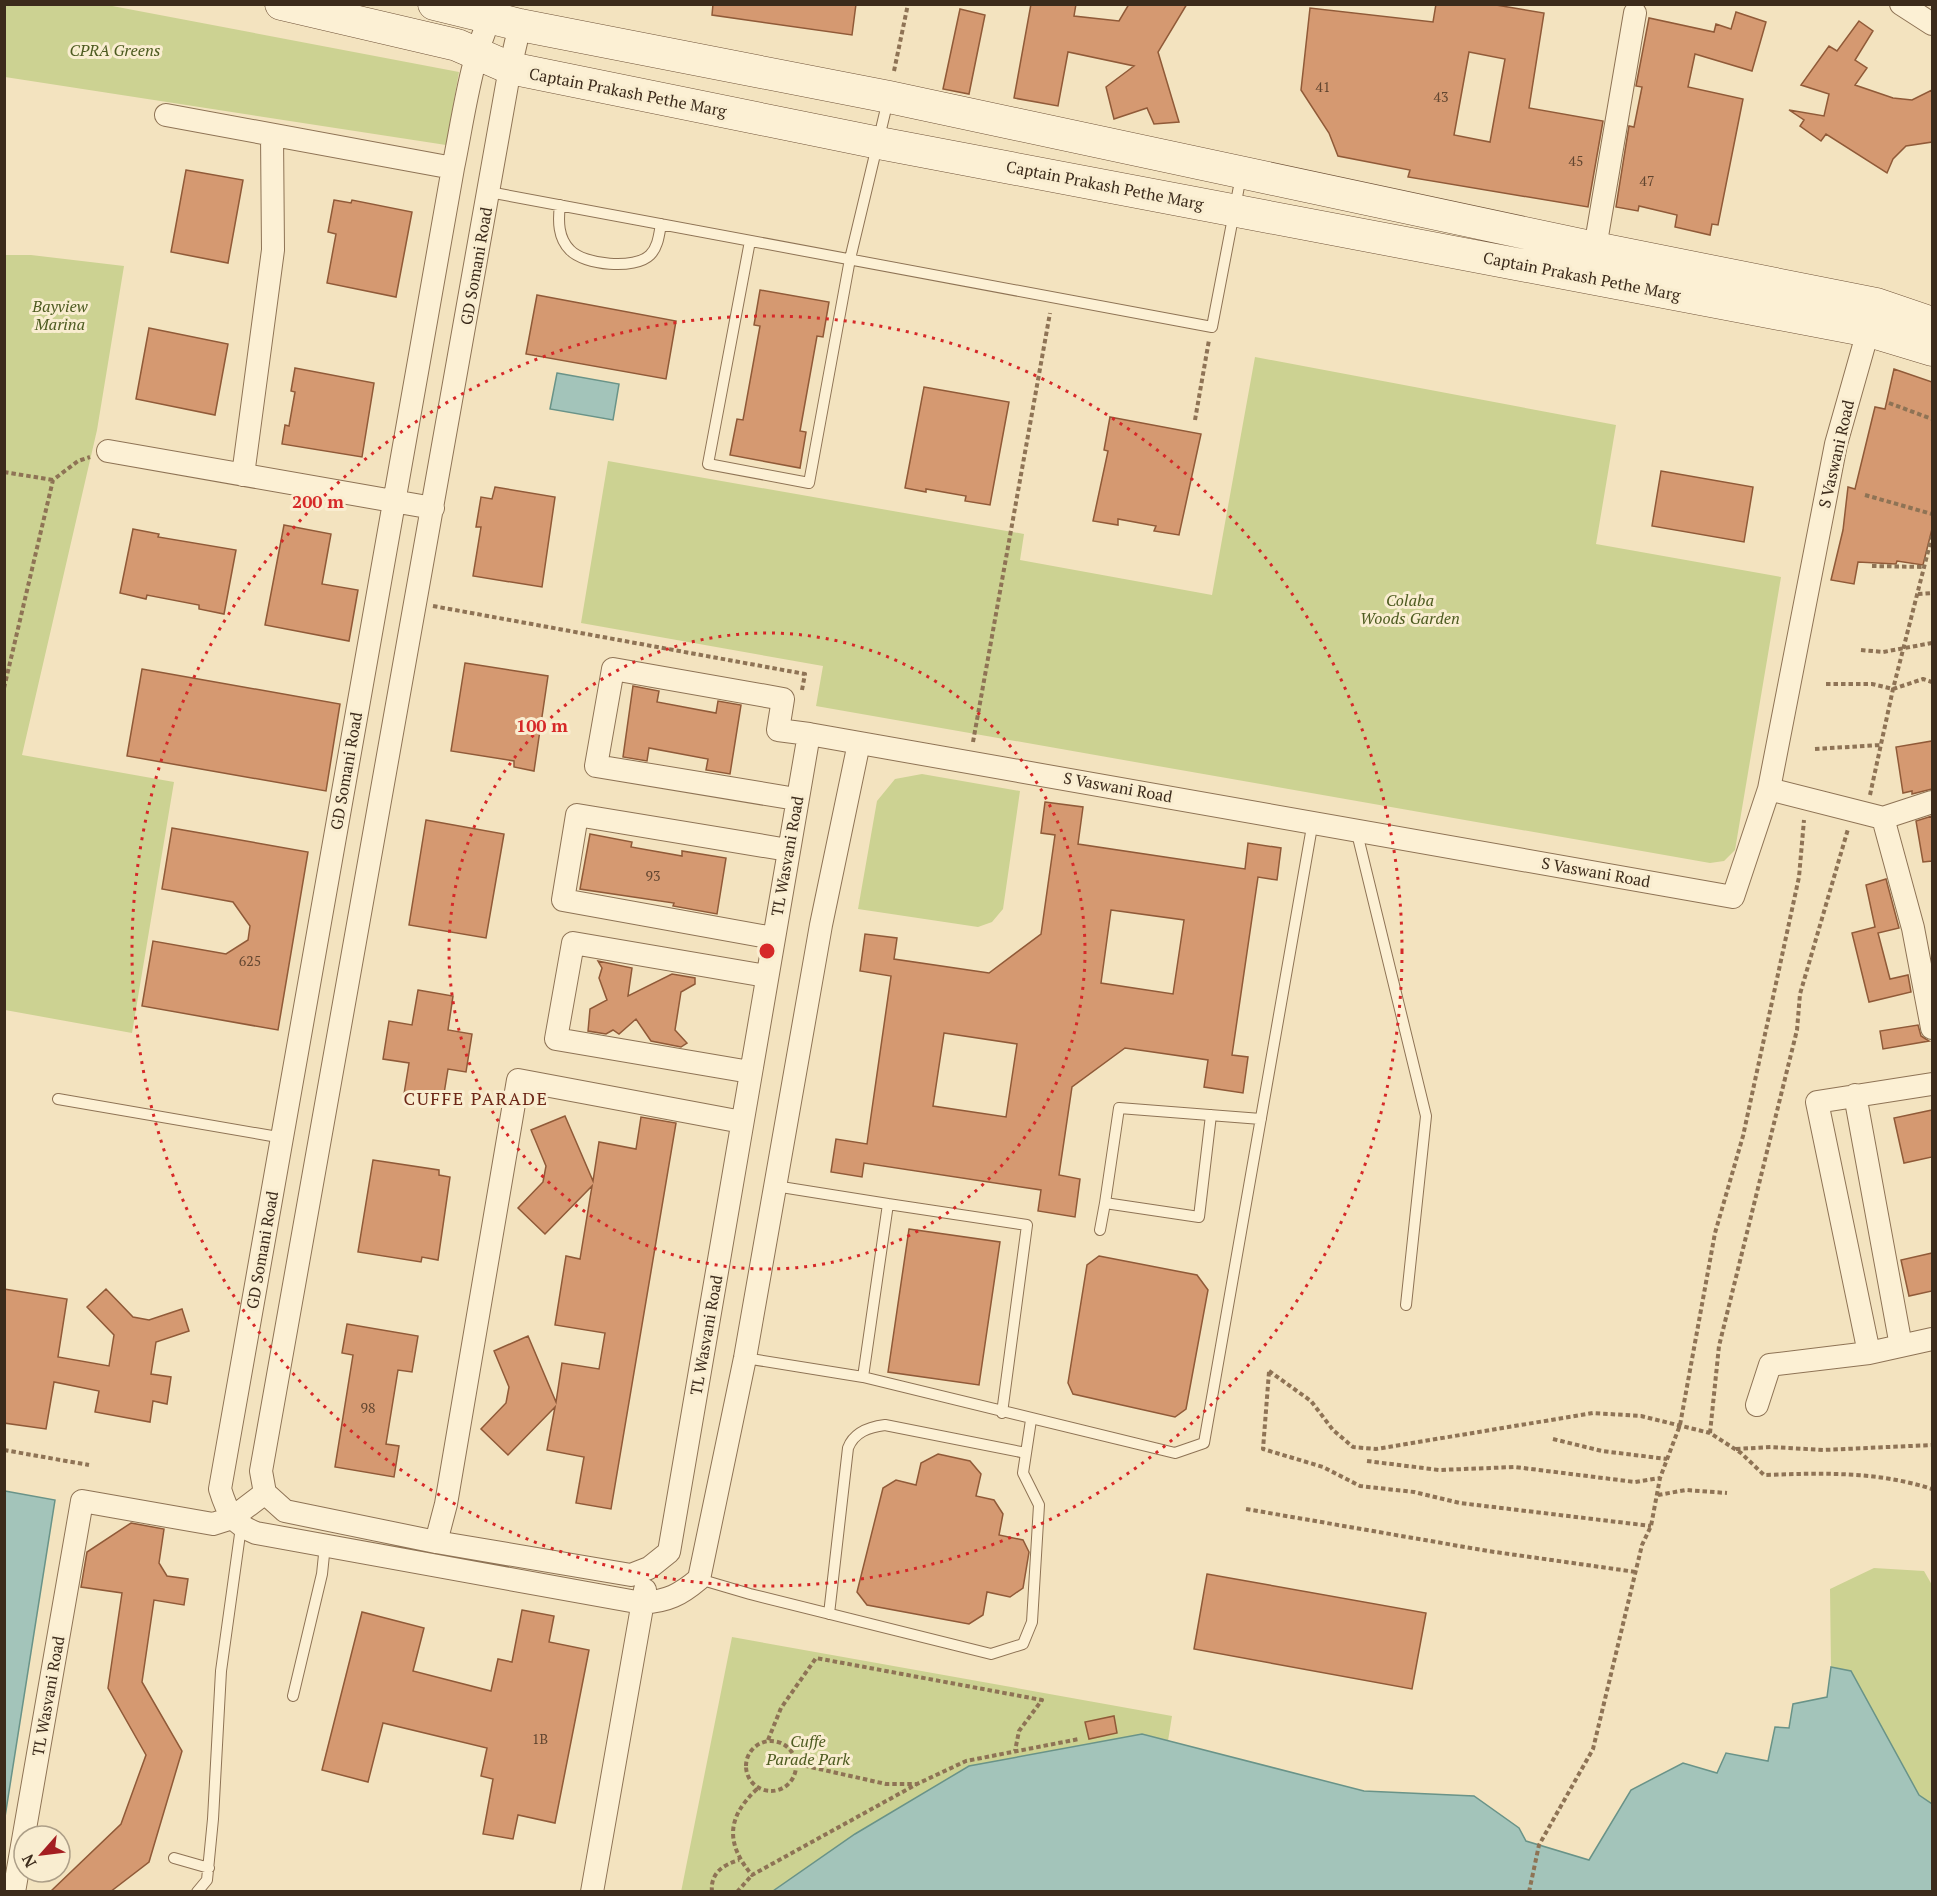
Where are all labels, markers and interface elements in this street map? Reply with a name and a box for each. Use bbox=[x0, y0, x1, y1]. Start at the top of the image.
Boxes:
park label: CPRA Greens bbox=[69, 39, 161, 61]
street label: Captain Prakash Pethe Marg bbox=[527, 62, 729, 122]
house number: 41 bbox=[1316, 77, 1330, 96]
house number: 43 bbox=[1434, 87, 1448, 106]
house number: 45 bbox=[1569, 151, 1583, 170]
street label: Captain Prakash Pethe Marg bbox=[1004, 155, 1206, 215]
house number: 47 bbox=[1640, 171, 1654, 190]
street label: GD Somani Road bbox=[455, 205, 497, 327]
street label: Captain Prakash Pethe Marg bbox=[1481, 246, 1683, 306]
park label: Bayview Marina bbox=[31, 295, 89, 335]
street label: S Vaswani Road bbox=[1813, 398, 1859, 510]
text: 200 m bbox=[292, 489, 344, 513]
park label: Colaba Woods Garden bbox=[1360, 589, 1460, 629]
street label: GD Somani Road bbox=[325, 710, 367, 832]
text: 100 m bbox=[516, 713, 568, 737]
street label: S Vaswani Road bbox=[1062, 767, 1174, 807]
street label: TL Wasvani Road bbox=[766, 794, 808, 918]
street label: S Vaswani Road bbox=[1540, 852, 1652, 892]
house number: 93 bbox=[646, 866, 660, 885]
centre of rings bbox=[757, 941, 777, 961]
house number: 625 bbox=[239, 951, 261, 970]
district label: CUFFE PARADE bbox=[404, 1086, 548, 1110]
street label: GD Somani Road bbox=[241, 1189, 283, 1311]
street label: TL Wasvani Road bbox=[685, 1273, 727, 1397]
house number: 98 bbox=[361, 1398, 375, 1417]
street label: TL Wasvani Road bbox=[27, 1634, 69, 1758]
house number: 1B bbox=[532, 1729, 548, 1748]
park label: Cuffe Parade Park bbox=[765, 1730, 850, 1770]
north arrow bbox=[12, 1824, 72, 1884]
text: N bbox=[16, 1851, 41, 1872]

